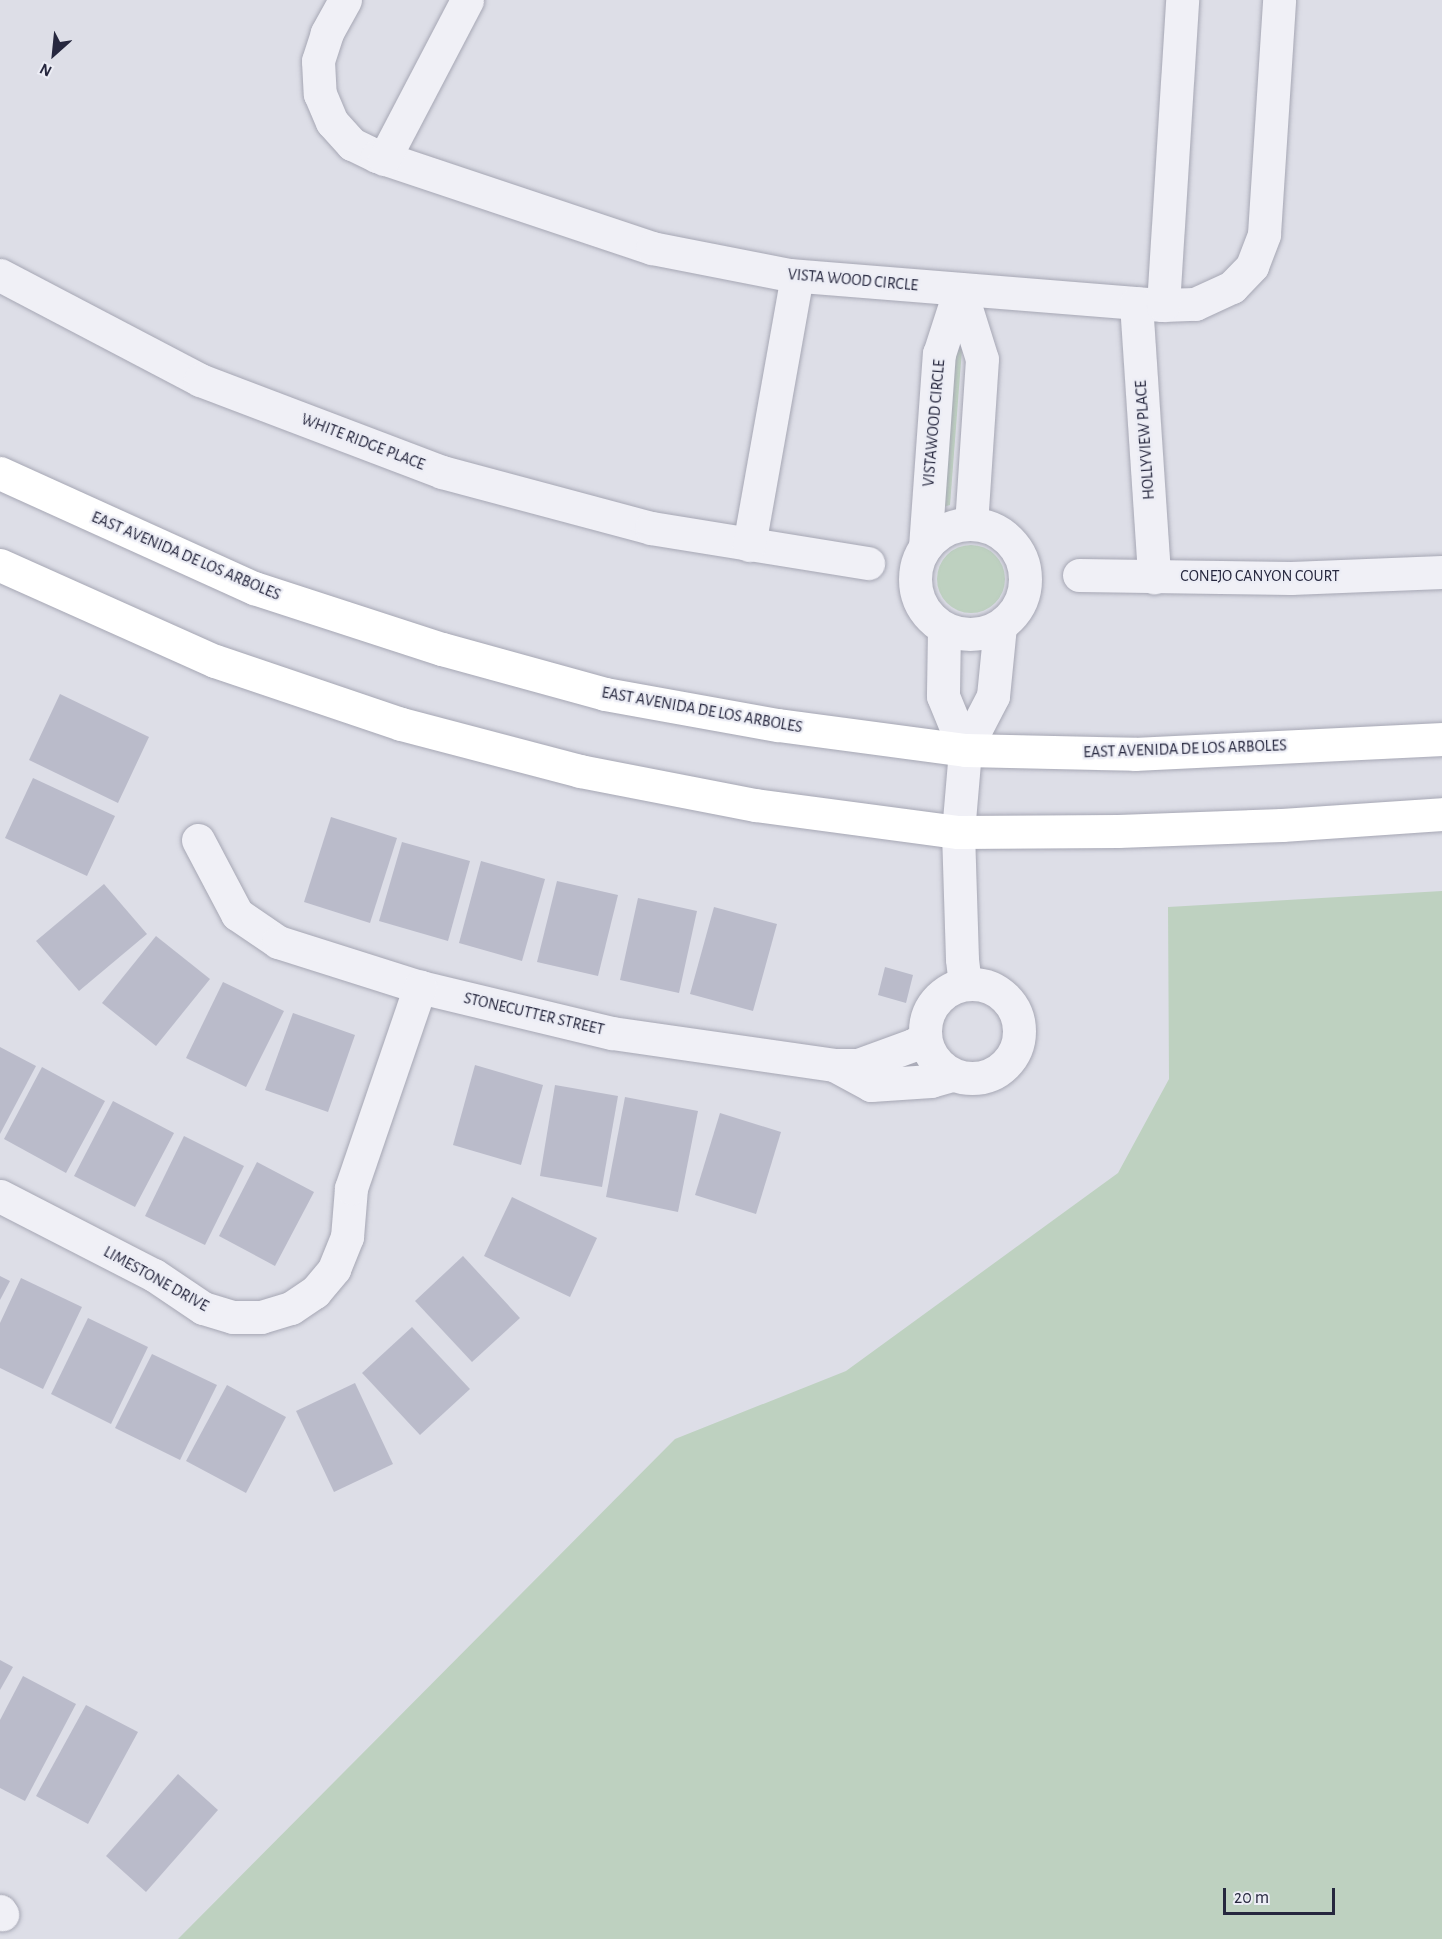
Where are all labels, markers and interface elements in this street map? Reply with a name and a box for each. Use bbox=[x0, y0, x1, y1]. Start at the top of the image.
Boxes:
north arrow bbox=[24, 24, 84, 84]
text: N bbox=[37, 60, 54, 80]
street label: VISTA WOOD CIRCLE bbox=[787, 265, 919, 295]
street label: VISTAWOOD CIRCLE bbox=[919, 359, 949, 487]
street label: HOLLYVIEW PLACE bbox=[1131, 380, 1159, 500]
street label: WHITE RIDGE PLACE bbox=[298, 410, 428, 474]
street label: EAST AVENIDA DE LOS ARBOLES bbox=[89, 507, 283, 605]
street label: CONEJO CANYON COURT bbox=[1180, 566, 1340, 586]
street label: EAST AVENIDA DE LOS ARBOLES bbox=[600, 683, 804, 737]
street label: EAST AVENIDA DE LOS ARBOLES bbox=[1083, 736, 1287, 762]
street label: STONECUTTER STREET bbox=[462, 988, 606, 1040]
street label: LIMESTONE DRIVE bbox=[100, 1242, 212, 1316]
scale bar bbox=[1226, 1876, 1338, 1914]
text: 20 m bbox=[1234, 1889, 1269, 1907]

